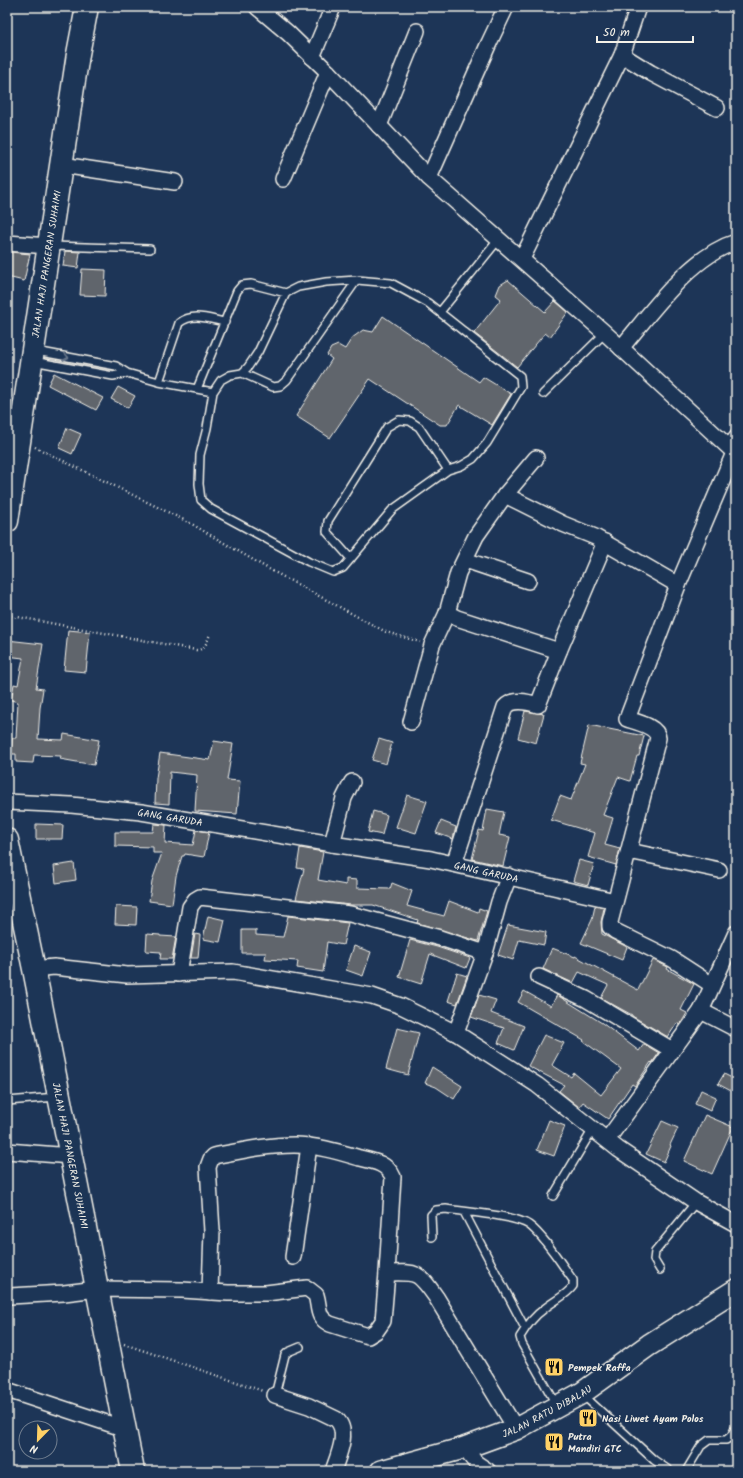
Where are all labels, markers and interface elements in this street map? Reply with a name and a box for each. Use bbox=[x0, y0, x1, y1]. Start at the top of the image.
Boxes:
scale bar bbox=[597, 18, 693, 44]
text: 50 m bbox=[603, 23, 630, 42]
street label: JALAN HAJI PANGERAN SUHAIMI bbox=[28, 189, 66, 339]
one-way arrow bbox=[63, 352, 69, 360]
street label: GANG GARUDA bbox=[137, 805, 204, 831]
street label: GANG GARUDA bbox=[452, 857, 520, 888]
street label: JALAN HAJI PANGERAN SUHAIMI bbox=[48, 1081, 92, 1230]
restaurant icon: Pempek Raffa bbox=[543, 1356, 565, 1378]
place label: Pempek Raffa bbox=[568, 1360, 631, 1376]
street label: JALAN RATU DIBALAU bbox=[500, 1381, 596, 1442]
restaurant icon: Nasi Liwet Ayam Polos bbox=[577, 1407, 599, 1429]
place label: Nasi Liwet Ayam Polos bbox=[602, 1411, 704, 1427]
north arrow bbox=[18, 1420, 58, 1460]
place label: Putra Mandiri GTC bbox=[568, 1429, 622, 1457]
restaurant icon: Putra Mandiri GTC bbox=[543, 1431, 565, 1453]
text: N bbox=[28, 1439, 41, 1458]

